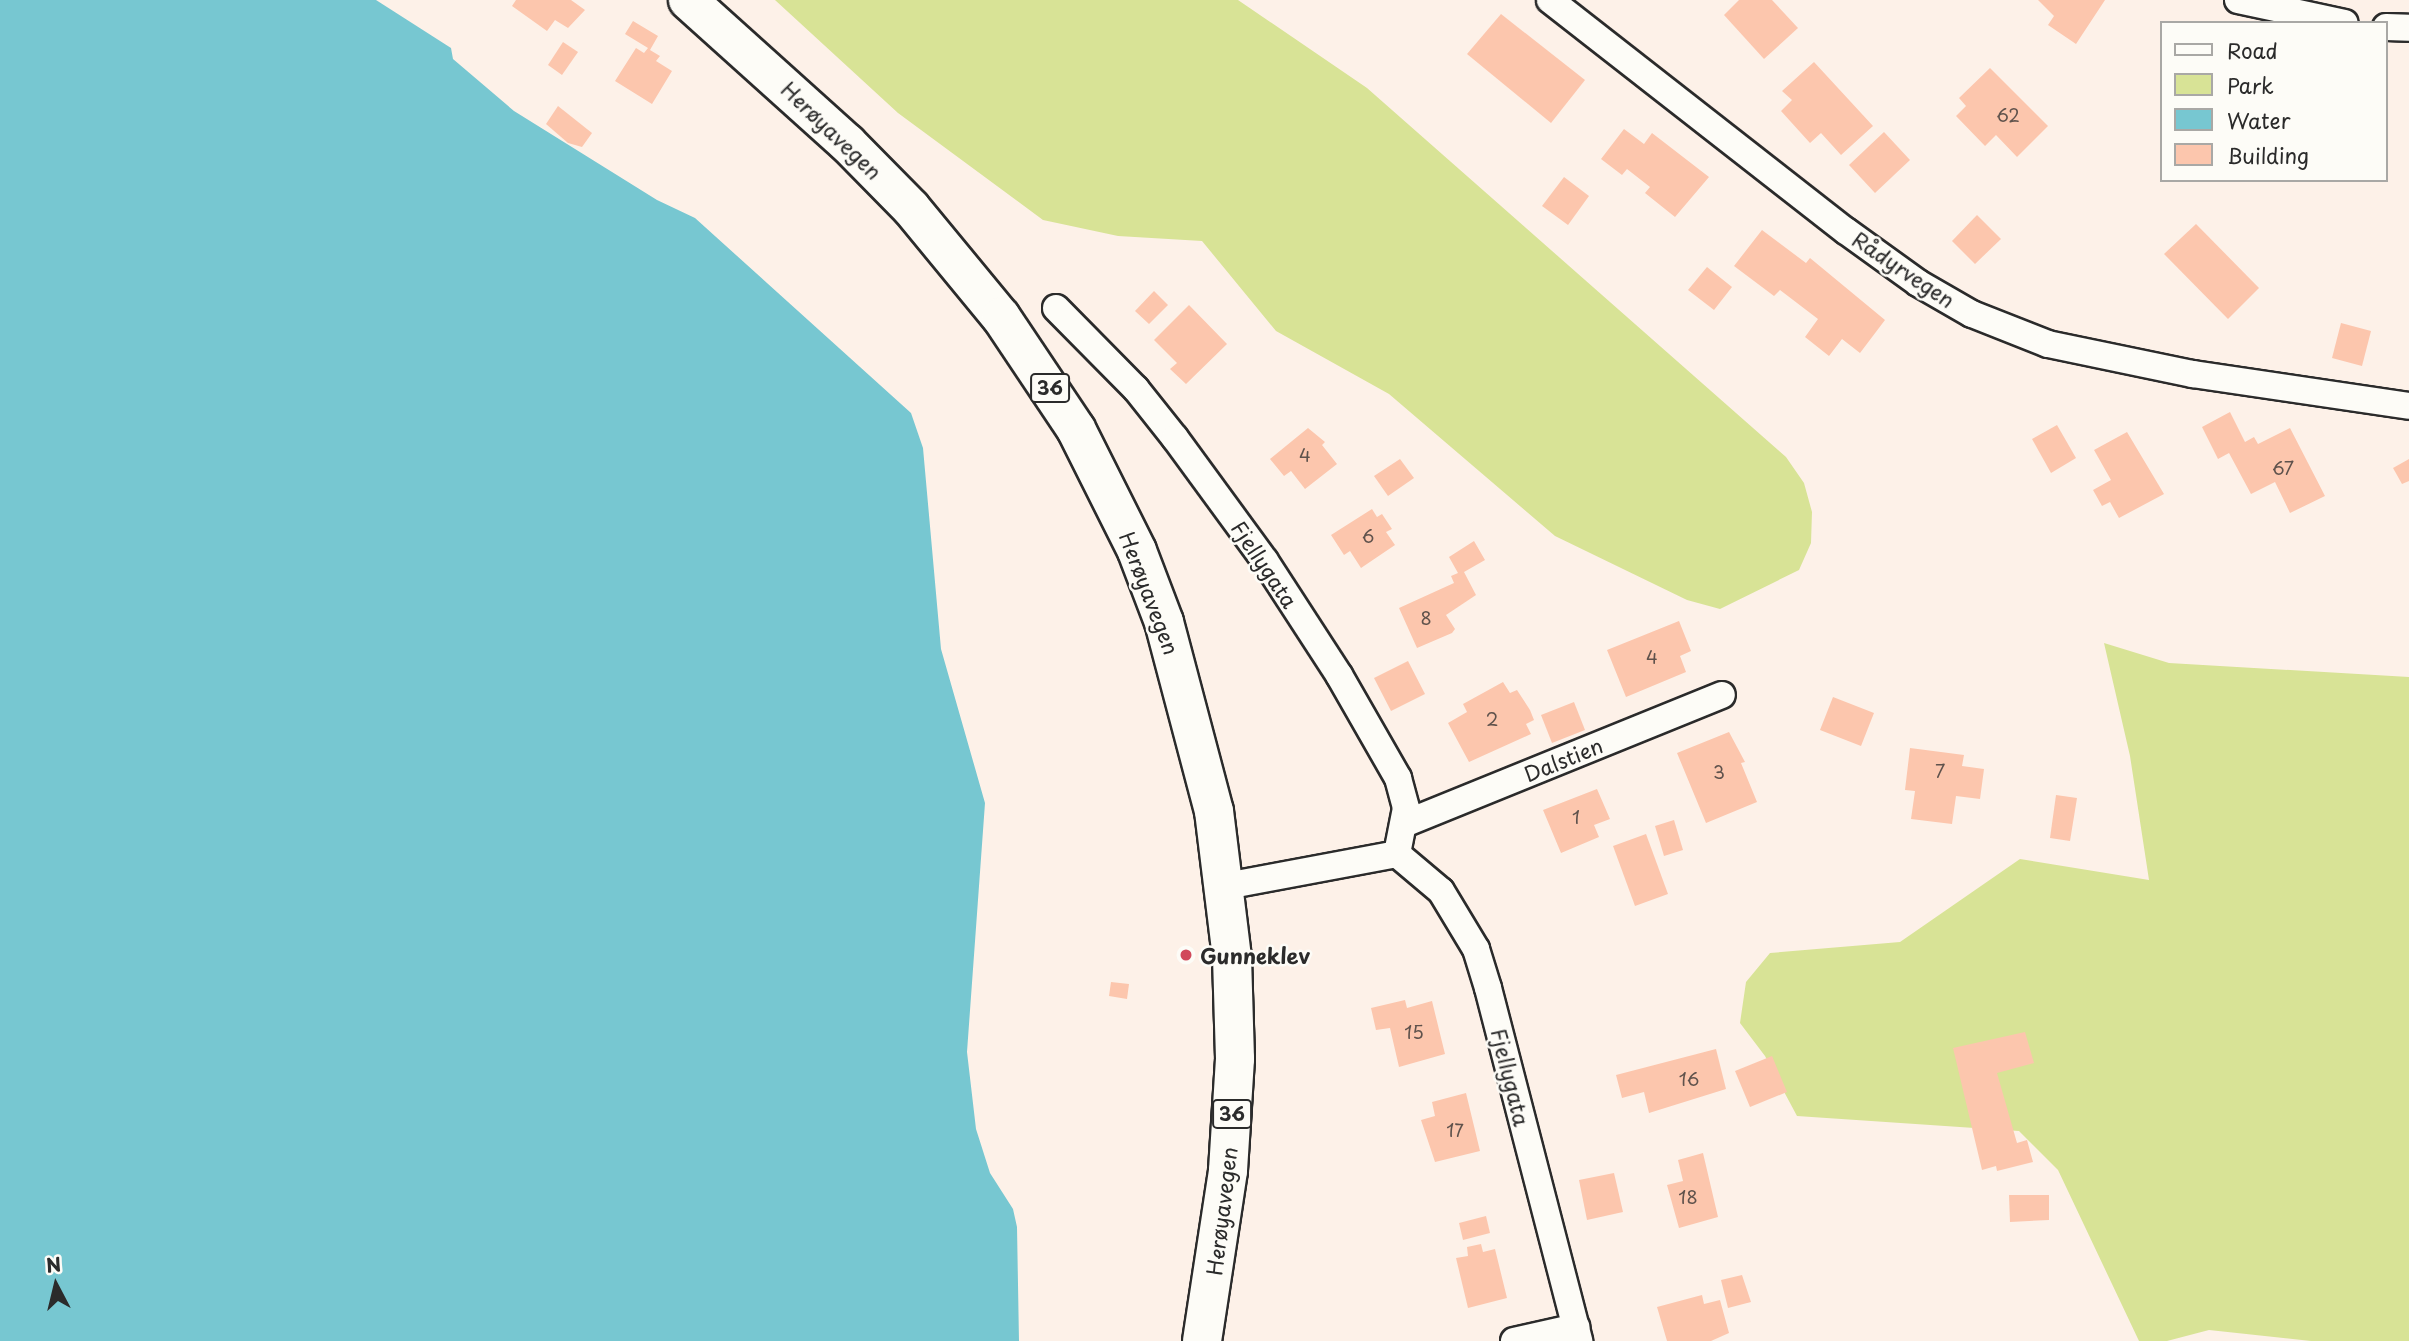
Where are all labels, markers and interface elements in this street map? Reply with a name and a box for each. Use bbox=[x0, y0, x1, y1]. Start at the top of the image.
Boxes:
legend bbox=[2160, 21, 2388, 182]
text: Road bbox=[2227, 34, 2278, 66]
text: Park bbox=[2227, 69, 2274, 101]
street label: Herøyavegen bbox=[777, 76, 887, 184]
house number: 62 bbox=[1996, 104, 2020, 126]
text: Water bbox=[2227, 104, 2290, 136]
text: Building bbox=[2227, 139, 2309, 171]
street label: Rådyrvegen bbox=[1848, 226, 1960, 312]
road number: 36 bbox=[1029, 372, 1071, 404]
house number: 4 bbox=[1299, 444, 1311, 466]
house number: 67 bbox=[2272, 457, 2294, 479]
street label: Fjellygata bbox=[1227, 516, 1303, 612]
house number: 6 bbox=[1362, 525, 1374, 547]
street label: Herøyavegen bbox=[1115, 528, 1185, 658]
house number: 8 bbox=[1420, 607, 1432, 629]
house number: 4 bbox=[1646, 646, 1658, 668]
house number: 2 bbox=[1486, 708, 1498, 730]
street label: Dalstien bbox=[1520, 732, 1606, 786]
house number: 7 bbox=[1935, 760, 1945, 782]
house number: 3 bbox=[1713, 761, 1725, 783]
house number: 1 bbox=[1572, 806, 1580, 828]
place label: Gunneklev bbox=[1200, 942, 1310, 968]
marker: Gunneklev bbox=[1178, 947, 1194, 963]
house number: 15 bbox=[1404, 1021, 1424, 1043]
street label: Fjellygata bbox=[1487, 1026, 1535, 1128]
house number: 16 bbox=[1679, 1068, 1699, 1090]
road number: 36 bbox=[1211, 1098, 1253, 1130]
house number: 17 bbox=[1446, 1119, 1464, 1141]
street label: Herøyavegen bbox=[1201, 1145, 1241, 1277]
house number: 18 bbox=[1678, 1186, 1698, 1208]
text: N bbox=[44, 1249, 63, 1279]
north arrow bbox=[21, 1250, 91, 1320]

